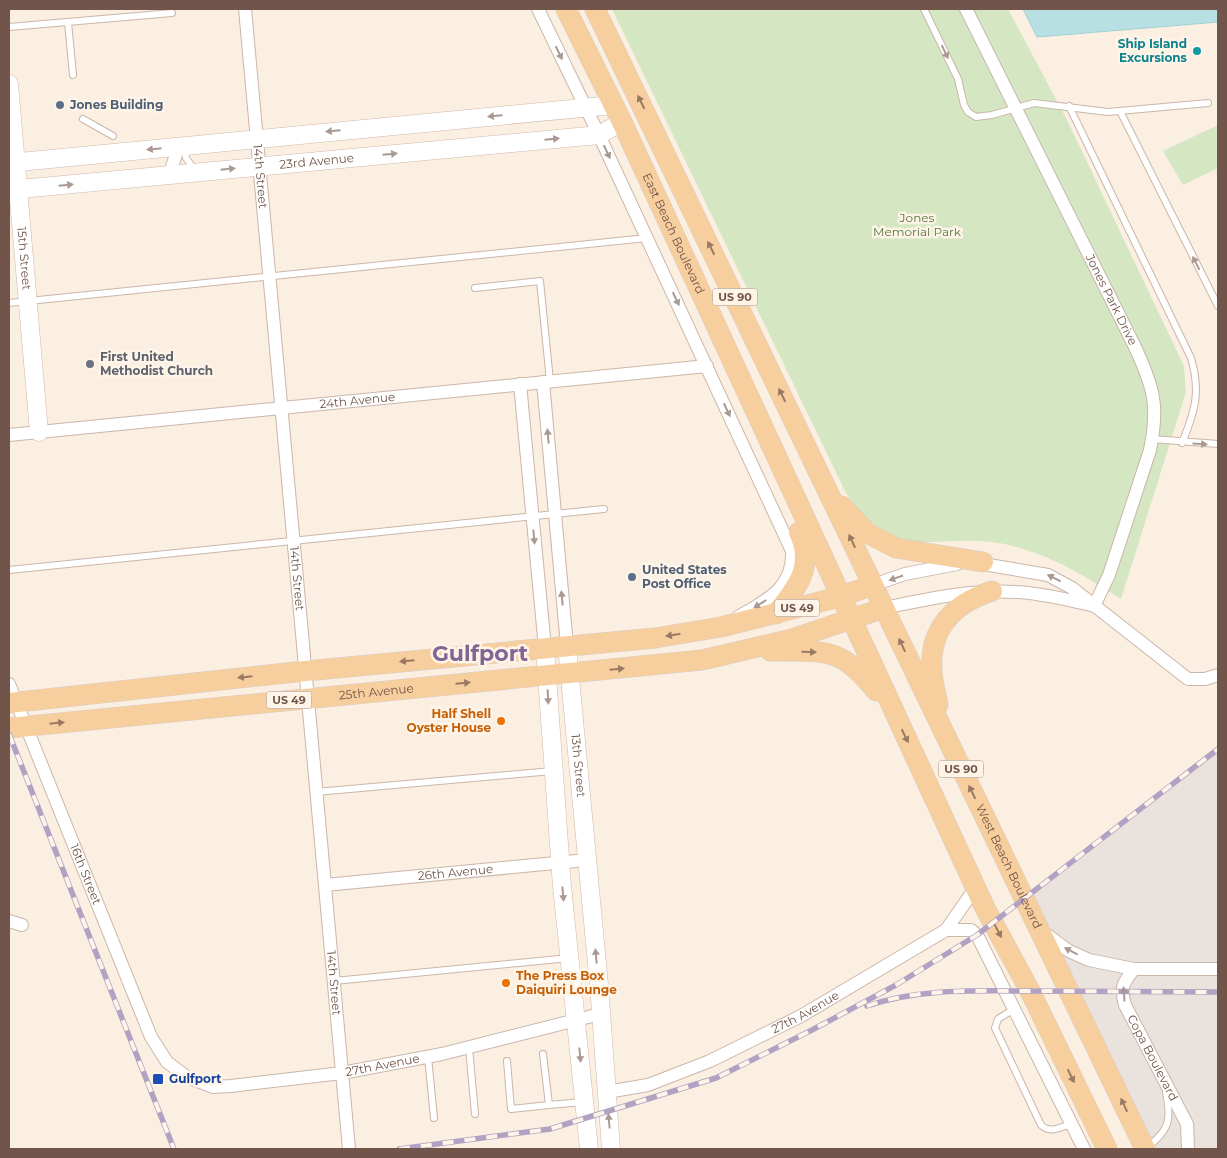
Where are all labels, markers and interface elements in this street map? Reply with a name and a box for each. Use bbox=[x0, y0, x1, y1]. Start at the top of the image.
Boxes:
place label: Ship Island Excursions bbox=[1118, 36, 1188, 65]
one-way arrow bbox=[555, 45, 564, 60]
one-way arrow bbox=[941, 45, 949, 60]
marker: Ship Island Excursions bbox=[1191, 45, 1203, 57]
one-way arrow bbox=[637, 95, 645, 109]
place label: Jones Building bbox=[69, 97, 163, 112]
marker: Jones Building bbox=[54, 99, 66, 111]
one-way arrow bbox=[487, 112, 503, 120]
one-way arrow bbox=[325, 128, 341, 136]
one-way arrow bbox=[544, 135, 560, 143]
street label: 14th Street bbox=[250, 143, 271, 209]
one-way arrow bbox=[146, 145, 162, 153]
one-way arrow bbox=[604, 145, 612, 159]
street label: 23rd Avenue bbox=[279, 150, 355, 172]
one-way arrow bbox=[382, 150, 398, 158]
one-way arrow bbox=[221, 165, 237, 173]
street label: East Beach Boulevard bbox=[640, 171, 708, 296]
one-way arrow bbox=[59, 181, 75, 189]
park label: Jones Memorial Park bbox=[873, 210, 962, 239]
street label: 15th Street bbox=[14, 226, 35, 291]
one-way arrow bbox=[707, 241, 715, 255]
street label: Jones Park Drive bbox=[1082, 250, 1141, 348]
one-way arrow bbox=[1192, 256, 1200, 270]
road number: US 90 bbox=[712, 288, 758, 306]
one-way arrow bbox=[672, 292, 680, 306]
place label: First United Methodist Church bbox=[100, 349, 213, 378]
marker: First United Methodist Church bbox=[84, 358, 96, 370]
one-way arrow bbox=[778, 388, 786, 402]
street label: 24th Avenue bbox=[319, 389, 396, 411]
one-way arrow bbox=[724, 403, 732, 417]
one-way arrow bbox=[544, 428, 552, 444]
one-way arrow bbox=[1192, 440, 1208, 448]
one-way arrow bbox=[530, 529, 538, 545]
one-way arrow bbox=[848, 534, 856, 548]
street label: 14th Street bbox=[287, 546, 308, 612]
place label: United States Post Office bbox=[642, 562, 727, 591]
marker: United States Post Office bbox=[626, 571, 638, 583]
one-way arrow bbox=[888, 574, 903, 582]
one-way arrow bbox=[1047, 574, 1061, 582]
one-way arrow bbox=[558, 590, 566, 606]
one-way arrow bbox=[753, 599, 766, 608]
road number: US 49 bbox=[774, 600, 820, 616]
one-way arrow bbox=[665, 631, 681, 639]
one-way arrow bbox=[898, 638, 906, 653]
district label: Gulfport bbox=[432, 640, 529, 667]
one-way arrow bbox=[801, 648, 817, 656]
one-way arrow bbox=[398, 658, 414, 666]
one-way arrow bbox=[610, 665, 626, 673]
one-way arrow bbox=[237, 673, 253, 681]
one-way arrow bbox=[455, 679, 471, 687]
street label: 25th Avenue bbox=[338, 680, 414, 703]
one-way arrow bbox=[545, 689, 553, 705]
road number: US 49 bbox=[266, 692, 312, 708]
place label: Half Shell Oyster House bbox=[407, 706, 491, 735]
marker: Half Shell Oyster House bbox=[495, 715, 507, 727]
one-way arrow bbox=[50, 719, 66, 727]
one-way arrow bbox=[901, 729, 909, 743]
street label: 13th Street bbox=[568, 733, 589, 798]
road number: US 90 bbox=[938, 761, 984, 778]
one-way arrow bbox=[968, 785, 976, 799]
street label: West Beach Boulevard bbox=[973, 802, 1045, 931]
street label: 16th Street bbox=[67, 841, 105, 907]
street label: 26th Avenue bbox=[417, 861, 494, 883]
one-way arrow bbox=[559, 886, 567, 902]
one-way arrow bbox=[993, 924, 1002, 938]
one-way arrow bbox=[1064, 947, 1079, 955]
one-way arrow bbox=[592, 948, 600, 964]
street label: 14th Street bbox=[324, 950, 345, 1016]
place label: The Press Box Daiquiri Lounge bbox=[516, 968, 617, 997]
marker: The Press Box Daiquiri Lounge bbox=[500, 977, 512, 989]
one-way arrow bbox=[1119, 985, 1127, 1001]
street label: 27th Avenue bbox=[769, 987, 842, 1037]
street label: Copa Boulevard bbox=[1124, 1012, 1182, 1103]
one-way arrow bbox=[577, 1048, 585, 1064]
street label: 27th Avenue bbox=[344, 1050, 421, 1079]
one-way arrow bbox=[1068, 1069, 1076, 1083]
place label: Gulfport bbox=[169, 1071, 222, 1086]
marker: Gulfport bbox=[151, 1072, 165, 1086]
one-way arrow bbox=[1120, 1098, 1128, 1112]
one-way arrow bbox=[605, 1112, 613, 1128]

